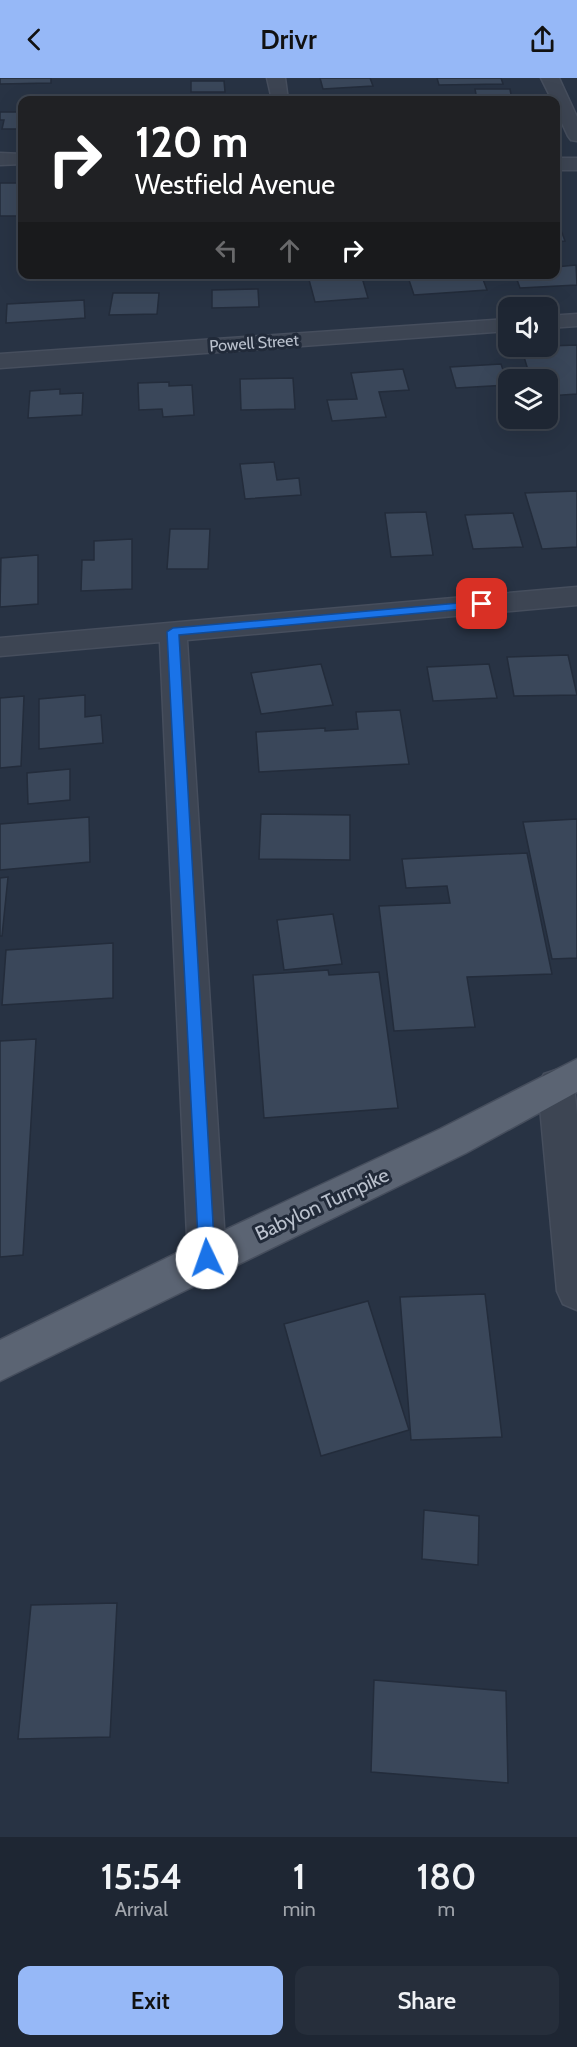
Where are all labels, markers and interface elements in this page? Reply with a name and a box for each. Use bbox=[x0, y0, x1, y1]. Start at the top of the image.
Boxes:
icon: back bbox=[18, 23, 51, 56]
text: Drivr bbox=[260, 23, 317, 56]
icon: share bbox=[526, 23, 559, 56]
text: 120 m bbox=[135, 116, 248, 168]
icon: right bbox=[36, 120, 114, 198]
text: Westfield Avenue bbox=[135, 168, 335, 201]
icon: left bbox=[210, 234, 243, 267]
icon: ahead bbox=[273, 234, 306, 267]
icon: right bbox=[336, 234, 369, 267]
map controls bbox=[498, 297, 558, 429]
button: sound bbox=[498, 297, 558, 357]
street label: Powell Street bbox=[209, 330, 300, 356]
button: layers bbox=[498, 369, 558, 429]
pin bbox=[456, 578, 507, 629]
icon: arrive bbox=[465, 587, 498, 620]
street label: Babylon Turnpike bbox=[251, 1163, 393, 1245]
position arrow bbox=[175, 1226, 239, 1290]
text: 15:54 bbox=[101, 1854, 182, 1898]
text: 1 bbox=[293, 1854, 306, 1898]
text: 180 bbox=[416, 1854, 476, 1898]
text: Arrival bbox=[115, 1897, 168, 1921]
text: min bbox=[283, 1897, 316, 1921]
text: m bbox=[438, 1897, 455, 1921]
button: Exit bbox=[18, 1966, 283, 2035]
button: Share bbox=[295, 1966, 559, 2035]

